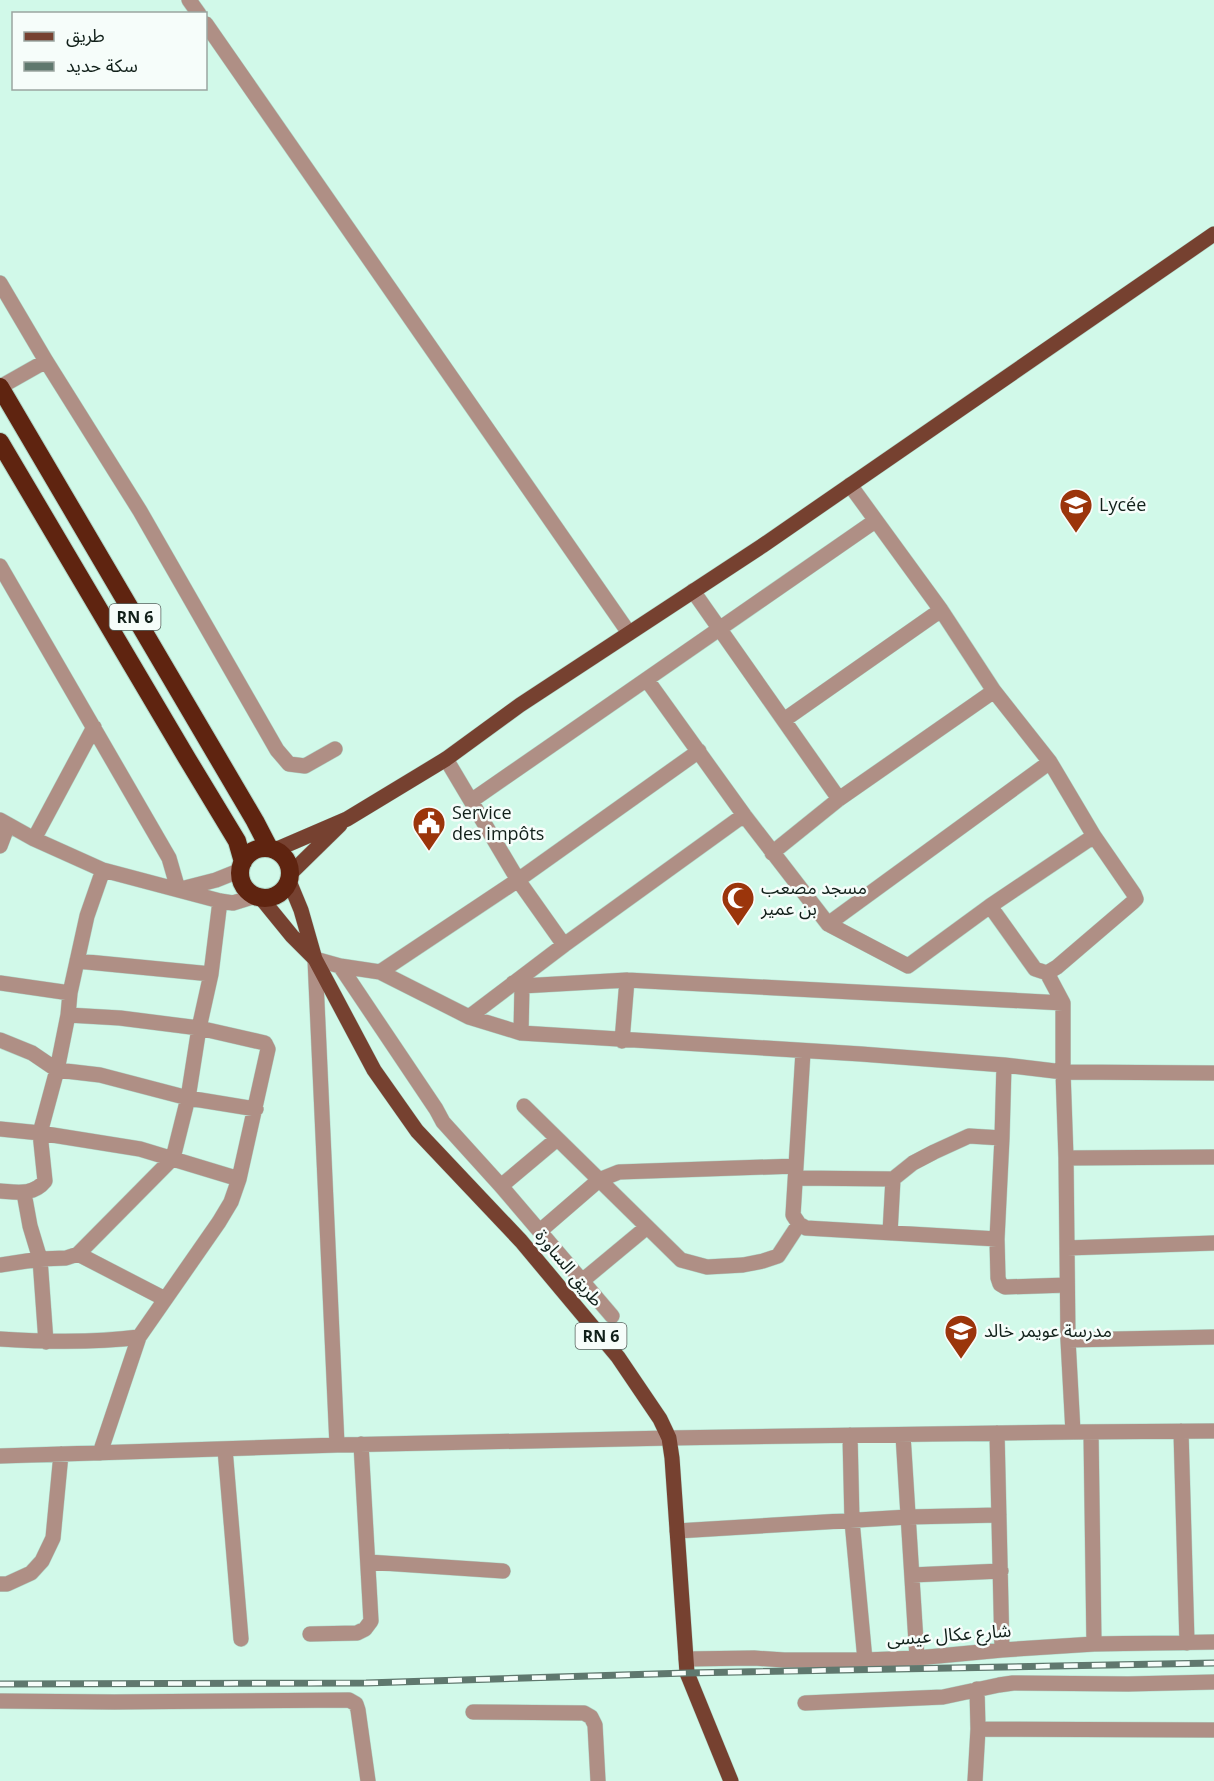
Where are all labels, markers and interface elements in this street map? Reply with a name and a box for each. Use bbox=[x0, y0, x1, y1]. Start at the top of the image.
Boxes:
legend bbox=[12, 12, 207, 90]
text: طريق bbox=[66, 23, 105, 47]
text: سكة حديد bbox=[66, 53, 138, 77]
school or university icon: Lycée bbox=[1058, 487, 1094, 534]
place label: Lycée bbox=[1099, 492, 1146, 516]
road number: RN 6 bbox=[110, 604, 160, 630]
place label: Service des impôts bbox=[452, 800, 544, 845]
public building icon: Service des impôts bbox=[411, 805, 447, 852]
place label: مسجد مصعب بن عمير bbox=[760, 875, 867, 920]
mosque icon: مسجد مصعب بن عمير bbox=[720, 880, 756, 927]
street label: طريق الساورة bbox=[530, 1224, 609, 1311]
school or university icon: مدرسة عويمر خالد bbox=[943, 1313, 979, 1360]
place label: مدرسة عويمر خالد bbox=[984, 1318, 1112, 1342]
road number: RN 6 bbox=[576, 1323, 626, 1349]
street label: شارع عكال عيسى bbox=[886, 1618, 1012, 1653]

